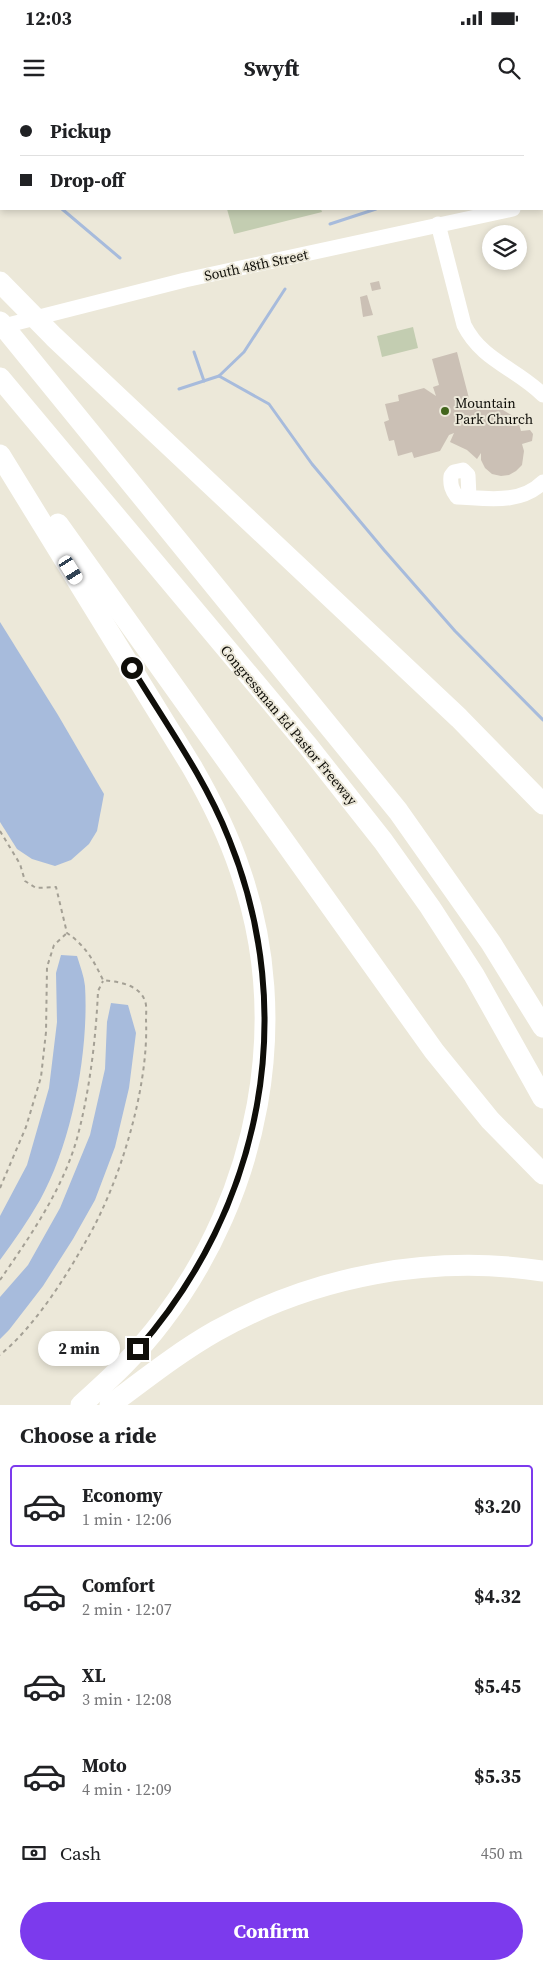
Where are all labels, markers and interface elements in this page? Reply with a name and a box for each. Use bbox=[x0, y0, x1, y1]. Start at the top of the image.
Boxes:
text: 12:03 bbox=[25, 5, 72, 31]
text: Swyft bbox=[244, 53, 299, 83]
icon: menu bbox=[20, 54, 48, 82]
icon: search bbox=[495, 54, 523, 82]
text: Pickup bbox=[50, 118, 111, 144]
text: Drop-off bbox=[50, 167, 124, 193]
map controls bbox=[482, 225, 527, 270]
button: layers bbox=[482, 225, 527, 270]
street label: South 48th Street bbox=[202, 244, 310, 286]
place label: Mountain Park Church bbox=[455, 393, 533, 429]
marker: Mountain Park Church bbox=[439, 405, 451, 417]
car bbox=[56, 553, 85, 587]
street label: Congressman Ed Pastor Freeway bbox=[216, 641, 363, 810]
route start bbox=[121, 657, 143, 679]
callout: 2 min bbox=[38, 1332, 120, 1366]
text: 2 min bbox=[58, 1337, 100, 1359]
route end bbox=[127, 1338, 149, 1360]
text: Choose a ride bbox=[20, 1420, 157, 1450]
text: Economy bbox=[82, 1482, 163, 1508]
icon: car bbox=[22, 1484, 67, 1529]
text: $3.20 bbox=[474, 1493, 521, 1519]
text: 1 min · 12:06 bbox=[82, 1508, 172, 1530]
text: Comfort bbox=[82, 1572, 155, 1598]
icon: car bbox=[22, 1574, 67, 1619]
text: $4.32 bbox=[474, 1583, 521, 1609]
text: 2 min · 12:07 bbox=[82, 1598, 172, 1620]
text: XL bbox=[82, 1662, 105, 1688]
icon: car bbox=[22, 1664, 67, 1709]
text: $5.45 bbox=[474, 1673, 521, 1699]
text: 3 min · 12:08 bbox=[82, 1688, 172, 1710]
text: Moto bbox=[82, 1752, 127, 1778]
icon: car bbox=[22, 1754, 67, 1799]
text: $5.35 bbox=[474, 1763, 521, 1789]
text: 4 min · 12:09 bbox=[82, 1778, 172, 1800]
icon: cash bbox=[20, 1839, 48, 1867]
text: Cash bbox=[60, 1840, 101, 1866]
text: 450 m bbox=[481, 1842, 523, 1864]
button: Confirm bbox=[20, 1902, 523, 1960]

